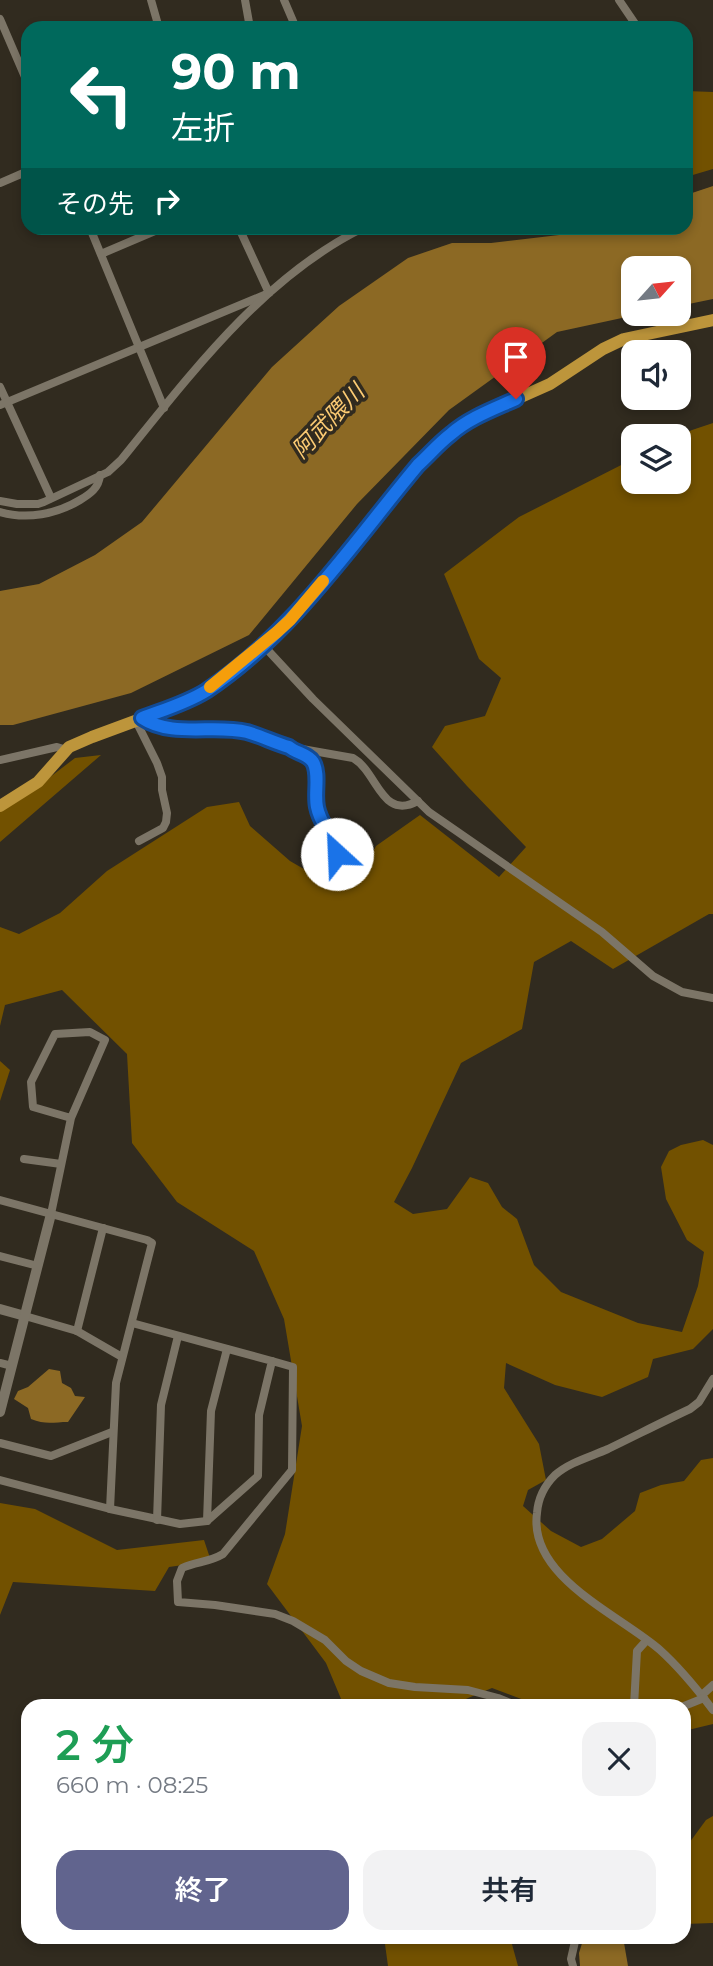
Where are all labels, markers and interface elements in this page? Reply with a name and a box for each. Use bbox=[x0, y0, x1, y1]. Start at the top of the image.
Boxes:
text: 90 m bbox=[171, 42, 301, 101]
icon: left bbox=[56, 49, 147, 140]
text: 左折 bbox=[171, 108, 235, 147]
icon: right bbox=[148, 182, 186, 220]
text: その先 bbox=[56, 188, 134, 220]
north arrow bbox=[621, 256, 691, 326]
map controls bbox=[621, 256, 691, 494]
pin bbox=[486, 327, 546, 399]
icon: arrive bbox=[497, 338, 535, 376]
button: sound bbox=[621, 340, 691, 410]
water label: 阿武隈川 bbox=[286, 376, 372, 464]
button: layers bbox=[621, 424, 691, 494]
position arrow bbox=[300, 817, 374, 891]
text: 2 分 bbox=[56, 1719, 134, 1771]
button: close bbox=[582, 1722, 656, 1796]
text: 660 m · 08:25 bbox=[56, 1771, 208, 1799]
button: 終了 bbox=[56, 1850, 349, 1930]
button: 共有 bbox=[363, 1850, 656, 1930]

